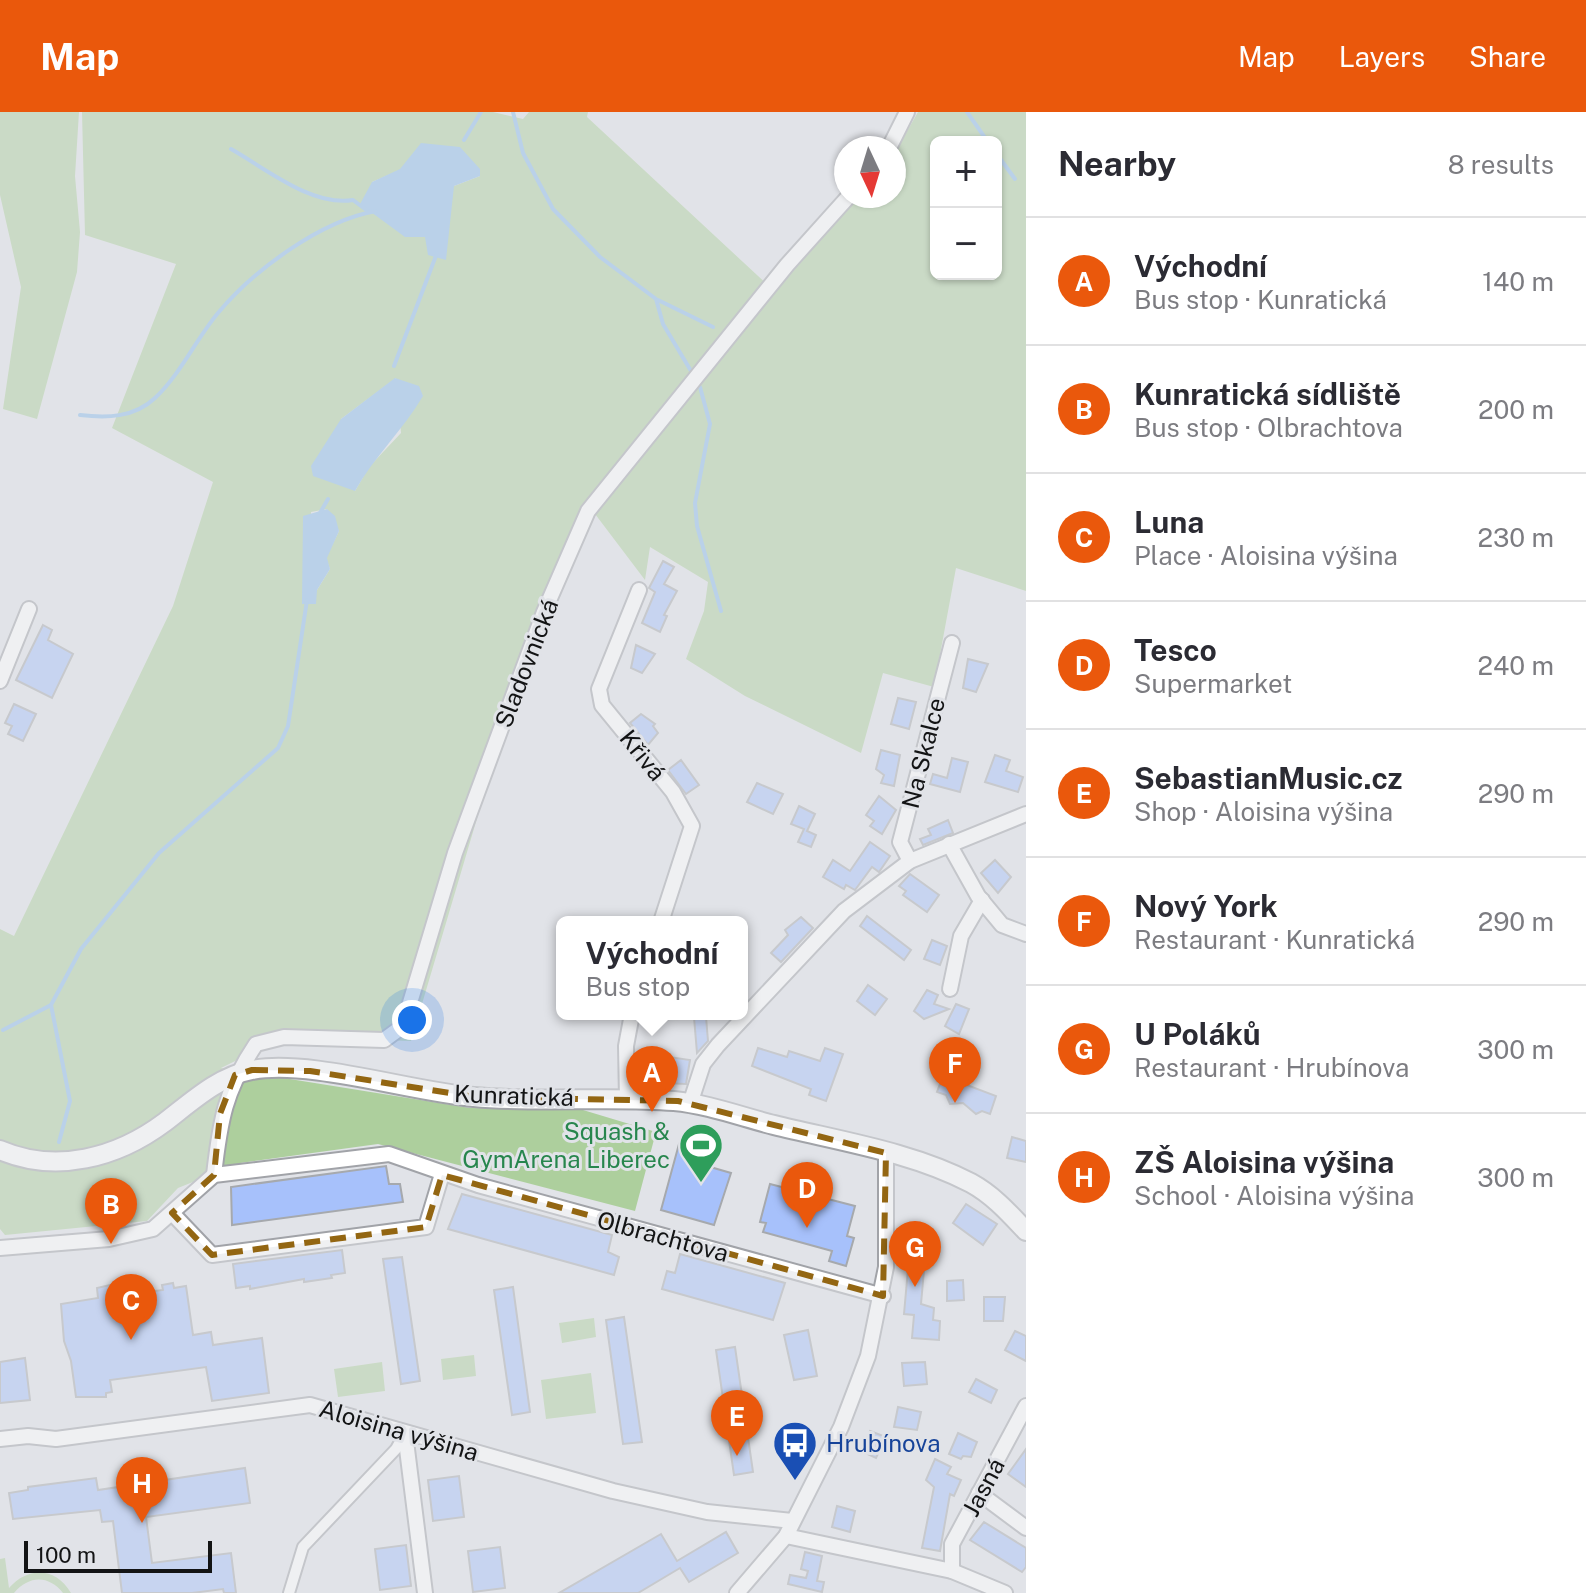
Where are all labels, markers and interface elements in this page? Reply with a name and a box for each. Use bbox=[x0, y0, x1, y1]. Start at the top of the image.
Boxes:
text: Map bbox=[40, 34, 119, 79]
text: Map bbox=[1238, 40, 1295, 73]
text: Layers bbox=[1339, 40, 1425, 73]
text: Share bbox=[1469, 40, 1546, 73]
north arrow bbox=[834, 136, 906, 208]
map controls bbox=[930, 136, 1002, 280]
button: + bbox=[930, 136, 1002, 208]
text: Nearby bbox=[1058, 144, 1176, 184]
text: 8 results bbox=[1448, 149, 1554, 180]
button: − bbox=[930, 208, 1002, 280]
text: Východní bbox=[1134, 248, 1267, 284]
text: A bbox=[1075, 266, 1093, 297]
text: 140 m bbox=[1482, 266, 1554, 297]
text: Bus stop · Kunratická bbox=[1134, 284, 1387, 315]
text: Kunratická sídliště bbox=[1134, 376, 1401, 412]
text: B bbox=[1075, 394, 1093, 425]
text: 200 m bbox=[1478, 394, 1554, 425]
text: Bus stop · Olbrachtova bbox=[1134, 412, 1403, 443]
text: Luna bbox=[1134, 504, 1204, 540]
text: C bbox=[1075, 522, 1093, 553]
text: 230 m bbox=[1478, 522, 1554, 553]
text: Place · Aloisina výšina bbox=[1134, 540, 1398, 571]
street label: Sladovnická bbox=[489, 595, 563, 731]
text: Tesco bbox=[1134, 632, 1217, 668]
text: D bbox=[1075, 650, 1093, 681]
text: 240 m bbox=[1477, 650, 1554, 681]
text: Supermarket bbox=[1134, 668, 1292, 699]
street label: Na Skalce bbox=[896, 695, 950, 811]
street label: Křivá bbox=[614, 724, 672, 786]
text: SebastianMusic.cz bbox=[1134, 760, 1403, 796]
text: E bbox=[1076, 778, 1092, 809]
text: 290 m bbox=[1478, 778, 1554, 809]
text: Shop · Aloisina výšina bbox=[1134, 796, 1393, 827]
text: Nový York bbox=[1134, 888, 1278, 924]
text: F bbox=[1076, 906, 1092, 937]
text: 290 m bbox=[1478, 906, 1554, 937]
popup bbox=[556, 916, 748, 1020]
text: Restaurant · Kunratická bbox=[1134, 924, 1415, 955]
text: Východní bbox=[586, 935, 718, 971]
text: Bus stop bbox=[586, 971, 690, 1002]
your location bbox=[392, 1000, 432, 1040]
text: U Poláků bbox=[1134, 1016, 1261, 1052]
text: G bbox=[1074, 1034, 1094, 1065]
text: 300 m bbox=[1477, 1034, 1554, 1065]
pin: F bbox=[929, 1037, 981, 1103]
pin: A bbox=[626, 1046, 678, 1112]
text: Restaurant · Hrubínova bbox=[1134, 1052, 1409, 1083]
street label: Kunratická bbox=[454, 1079, 574, 1111]
place label: Squash & GymArena Liberec bbox=[462, 1117, 670, 1173]
sports icon: Squash & GymArena Liberec bbox=[677, 1121, 725, 1184]
text: ZŠ Aloisina výšina bbox=[1134, 1144, 1394, 1180]
pin: D bbox=[781, 1162, 833, 1228]
text: H bbox=[1074, 1162, 1094, 1193]
text: 300 m bbox=[1477, 1162, 1554, 1193]
pin: B bbox=[85, 1178, 137, 1244]
text: School · Aloisina výšina bbox=[1134, 1180, 1414, 1211]
street label: Olbrachtova bbox=[594, 1205, 732, 1267]
pin: G bbox=[889, 1221, 941, 1287]
pin: C bbox=[105, 1274, 157, 1340]
pin: E bbox=[711, 1390, 763, 1456]
street label: Aloisina výšina bbox=[316, 1394, 482, 1466]
bus stop icon: Hrubínova bbox=[771, 1419, 819, 1482]
place label: Hrubínova bbox=[826, 1429, 940, 1457]
street label: Jasná bbox=[956, 1453, 1010, 1521]
pin: H bbox=[116, 1457, 168, 1523]
scale bar bbox=[24, 1537, 212, 1573]
text: 100 m bbox=[36, 1542, 96, 1568]

